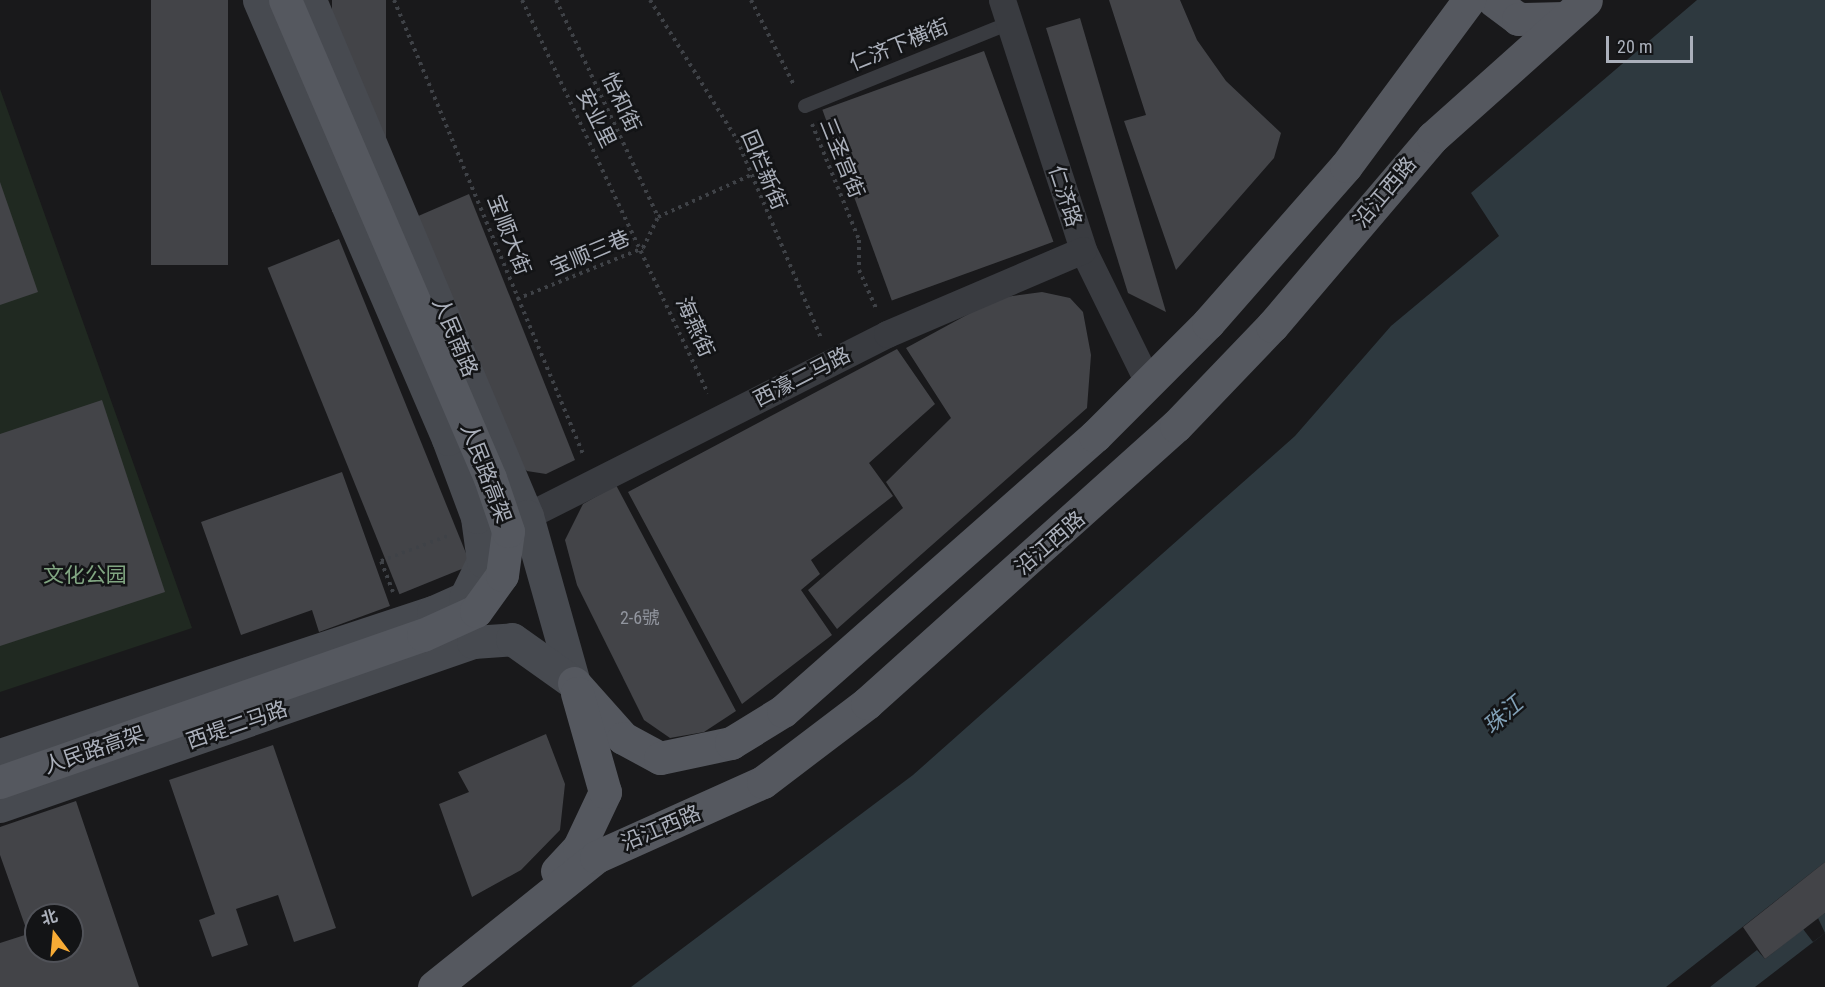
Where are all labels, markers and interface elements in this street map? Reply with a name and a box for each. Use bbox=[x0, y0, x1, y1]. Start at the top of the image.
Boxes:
street label: 仁济下横街 bbox=[846, 14, 952, 76]
scale bar bbox=[1609, 24, 1696, 62]
text: 20 m bbox=[1617, 36, 1652, 57]
street label: 怡和街 bbox=[596, 68, 646, 136]
street label: 安业里 bbox=[571, 84, 621, 152]
street label: 三圣宫街 bbox=[815, 114, 869, 202]
street label: 回栏新街 bbox=[736, 126, 792, 214]
street label: 沿江西路 bbox=[1348, 152, 1422, 232]
street label: 仁济路 bbox=[1043, 162, 1087, 230]
street label: 宝顺大街 bbox=[482, 191, 536, 279]
street label: 宝顺三巷 bbox=[546, 225, 634, 281]
street label: 人民南路 bbox=[427, 293, 483, 381]
street label: 海燕街 bbox=[671, 293, 719, 361]
street label: 西濠二马路 bbox=[750, 342, 854, 412]
street label: 人民路高架 bbox=[455, 419, 517, 527]
street label: 沿江西路 bbox=[1010, 506, 1090, 580]
park label: 文化公园 bbox=[43, 562, 127, 588]
house number: 2-6號 bbox=[620, 607, 660, 629]
water label: 珠江 bbox=[1478, 691, 1528, 739]
street label: 西堤二马路 bbox=[183, 696, 291, 754]
street label: 人民路高架 bbox=[40, 721, 148, 779]
street label: 沿江西路 bbox=[617, 800, 705, 856]
north arrow bbox=[24, 903, 84, 963]
text: 北 bbox=[39, 906, 60, 928]

